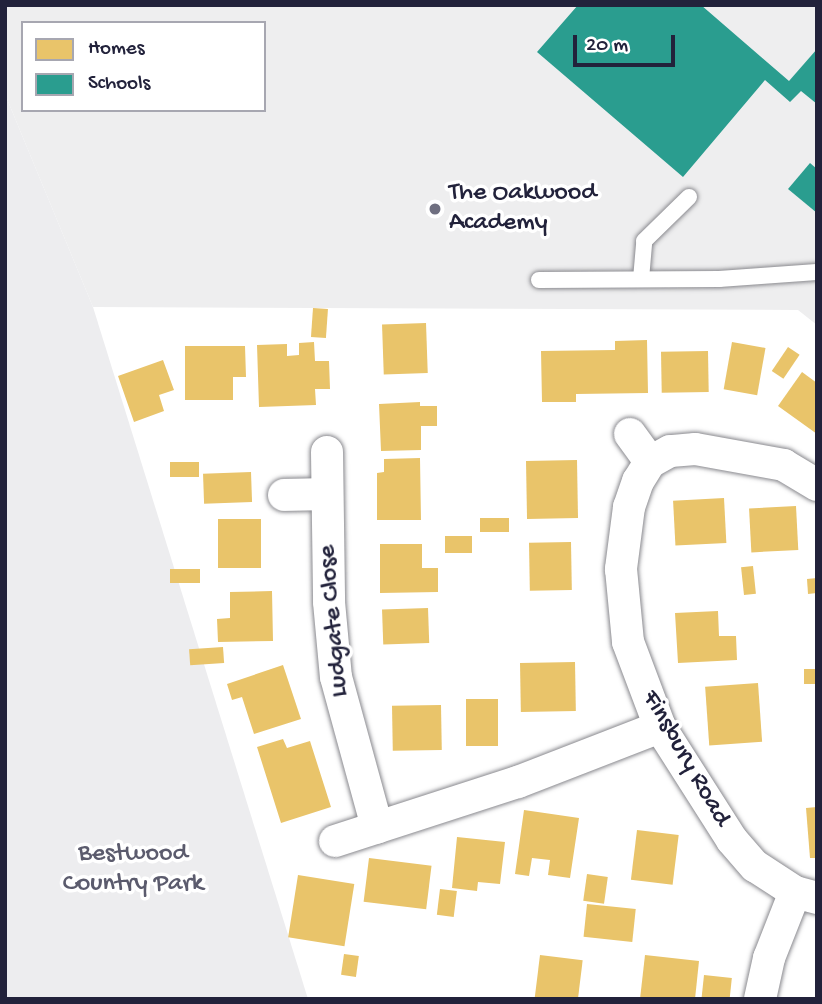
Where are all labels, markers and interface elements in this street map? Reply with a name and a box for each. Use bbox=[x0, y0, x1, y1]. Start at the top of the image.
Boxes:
legend bbox=[21, 21, 266, 112]
scale bar bbox=[577, 21, 678, 65]
text: 20 m bbox=[586, 34, 628, 59]
text: Homes bbox=[88, 37, 144, 62]
text: Schools bbox=[88, 72, 150, 97]
place label: The Oakwood Academy bbox=[449, 178, 597, 240]
marker: The Oakwood Academy bbox=[427, 201, 443, 217]
street label: Ludgate Close bbox=[313, 544, 357, 698]
street label: Finsbury Road bbox=[634, 685, 736, 833]
park label: Bestwood Country Park bbox=[63, 839, 203, 900]

